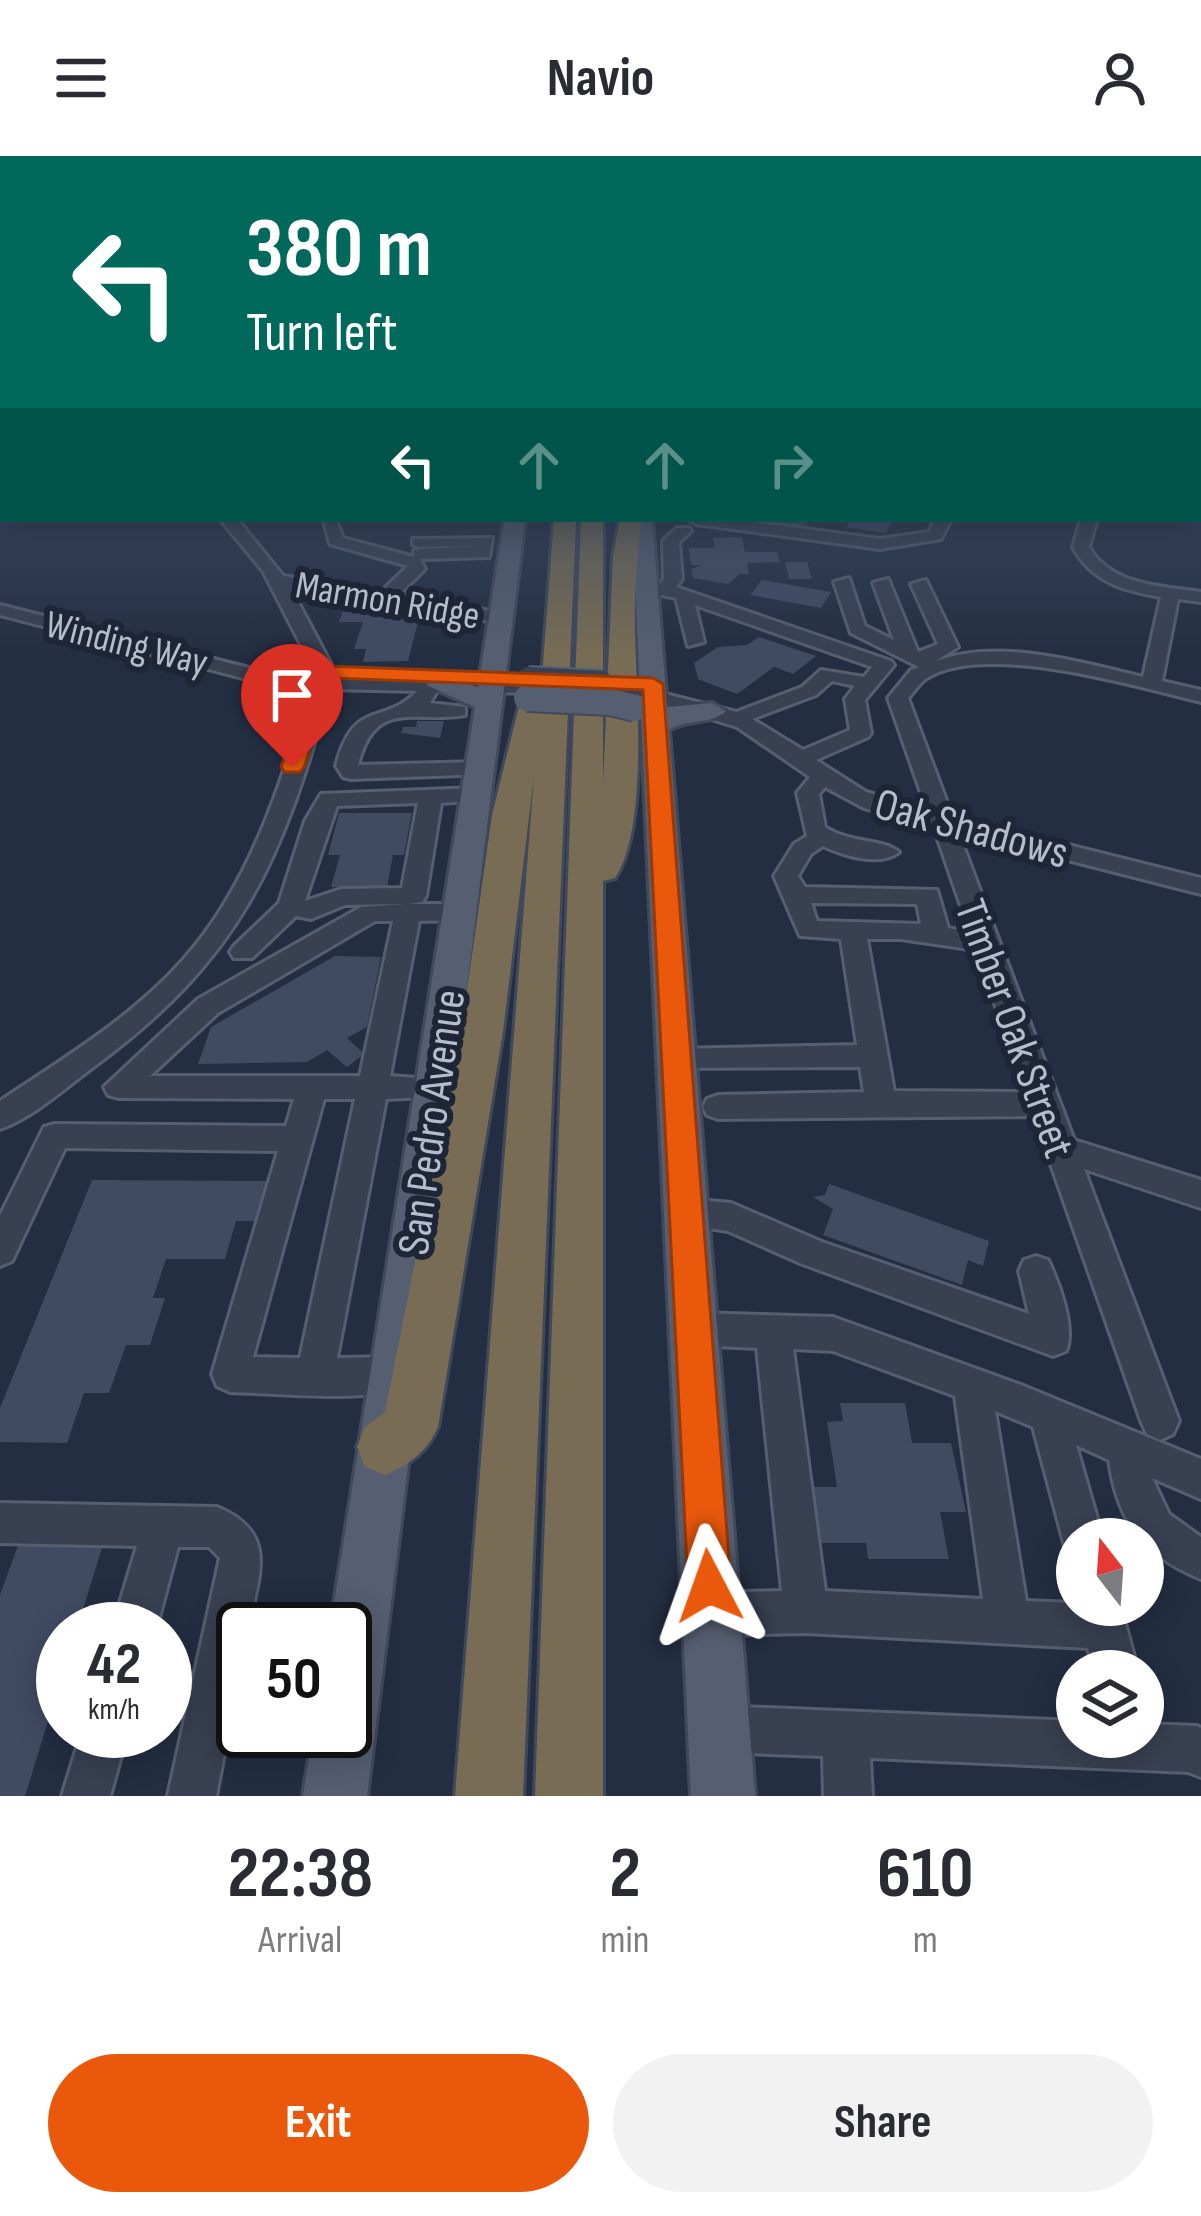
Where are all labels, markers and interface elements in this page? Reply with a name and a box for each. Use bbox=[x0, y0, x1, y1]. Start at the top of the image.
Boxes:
icon: menu bbox=[48, 45, 114, 111]
icon: person bbox=[1087, 45, 1153, 111]
text: Navio bbox=[547, 46, 654, 111]
text: 380 m bbox=[246, 199, 432, 300]
icon: left bbox=[48, 204, 204, 360]
text: Turn left bbox=[246, 301, 398, 366]
icon: left bbox=[380, 432, 446, 498]
icon: ahead bbox=[506, 432, 572, 498]
icon: ahead bbox=[632, 432, 698, 498]
icon: right bbox=[758, 432, 824, 498]
street label: Marmon Ridge bbox=[292, 562, 483, 641]
street label: Winding Way bbox=[40, 602, 212, 687]
pin bbox=[241, 644, 343, 767]
icon: arrive bbox=[259, 662, 325, 728]
street label: Oak Shadows bbox=[869, 777, 1074, 882]
street label: Timber Oak Street bbox=[942, 892, 1086, 1165]
street label: San Pedro Avenue bbox=[387, 986, 478, 1258]
north arrow bbox=[1056, 1518, 1164, 1626]
map controls bbox=[1056, 1518, 1164, 1758]
position arrow bbox=[646, 1523, 772, 1649]
speed limit sign: 50 bbox=[216, 1602, 372, 1758]
text: 42 bbox=[87, 1629, 141, 1701]
button: layers bbox=[1056, 1650, 1164, 1758]
text: km/h bbox=[88, 1692, 140, 1728]
text: 22:38 bbox=[228, 1831, 373, 1918]
text: 2 bbox=[609, 1831, 641, 1918]
text: 610 bbox=[877, 1831, 973, 1918]
text: Arrival bbox=[258, 1917, 342, 1964]
text: min bbox=[600, 1917, 649, 1964]
text: m bbox=[913, 1917, 938, 1964]
button: Exit bbox=[48, 2054, 589, 2192]
button: Share bbox=[613, 2054, 1153, 2192]

